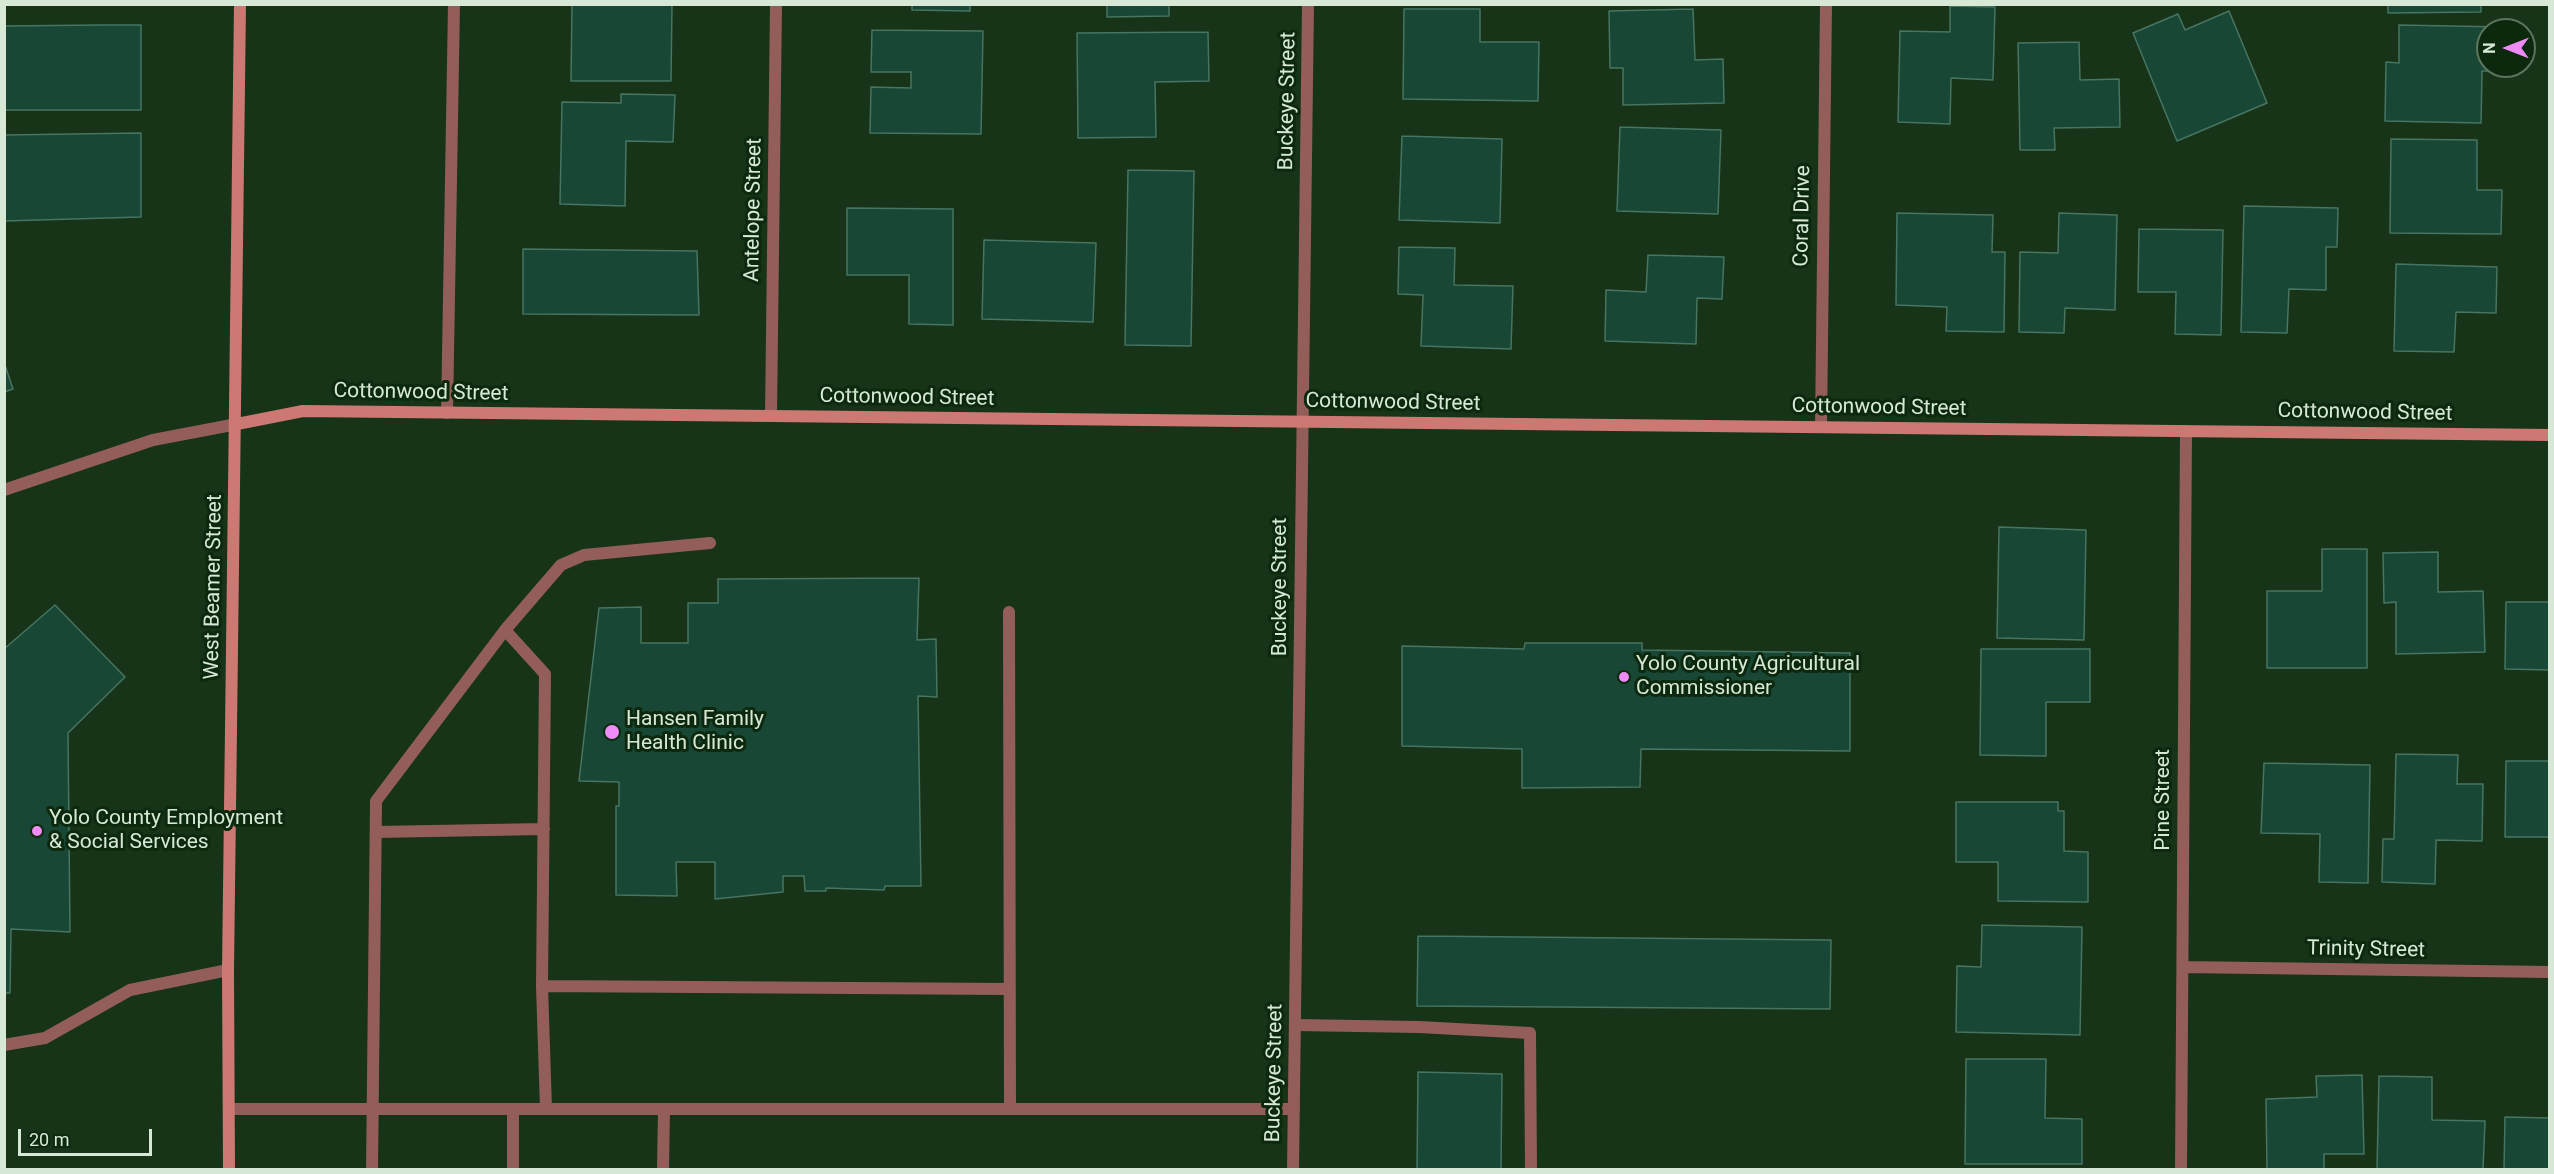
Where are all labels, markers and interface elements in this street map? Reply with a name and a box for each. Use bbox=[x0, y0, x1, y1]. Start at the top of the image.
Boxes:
north arrow bbox=[2476, 18, 2536, 78]
street label: Buckeye Street bbox=[1274, 31, 1302, 171]
text: N bbox=[2480, 42, 2499, 54]
street label: Antelope Street bbox=[740, 138, 768, 282]
street label: Coral Drive bbox=[1790, 165, 1816, 267]
street label: Cottonwood Street bbox=[333, 379, 509, 407]
street label: Cottonwood Street bbox=[819, 384, 995, 412]
street label: Cottonwood Street bbox=[1305, 389, 1481, 417]
street label: Cottonwood Street bbox=[1791, 394, 1967, 422]
street label: Cottonwood Street bbox=[2277, 399, 2453, 427]
street label: West Beamer Street bbox=[200, 494, 228, 680]
street label: Buckeye Street bbox=[1268, 518, 1294, 656]
place label: Yolo County Agricultural Commissioner bbox=[1636, 652, 1860, 702]
marker: Yolo County Agricultural Commissioner bbox=[1617, 670, 1631, 684]
place label: Hansen Family Health Clinic bbox=[626, 707, 764, 757]
marker: Hansen Family Health Clinic bbox=[603, 723, 621, 741]
street label: Pine Street bbox=[2151, 749, 2177, 851]
place label: Yolo County Employment & Social Services bbox=[49, 806, 283, 856]
marker: Yolo County Employment & Social Services bbox=[30, 824, 44, 838]
street label: Trinity Street bbox=[2307, 936, 2425, 964]
street label: Buckeye Street bbox=[1261, 1003, 1289, 1143]
scale bar bbox=[21, 1117, 154, 1155]
text: 20 m bbox=[29, 1129, 69, 1150]

